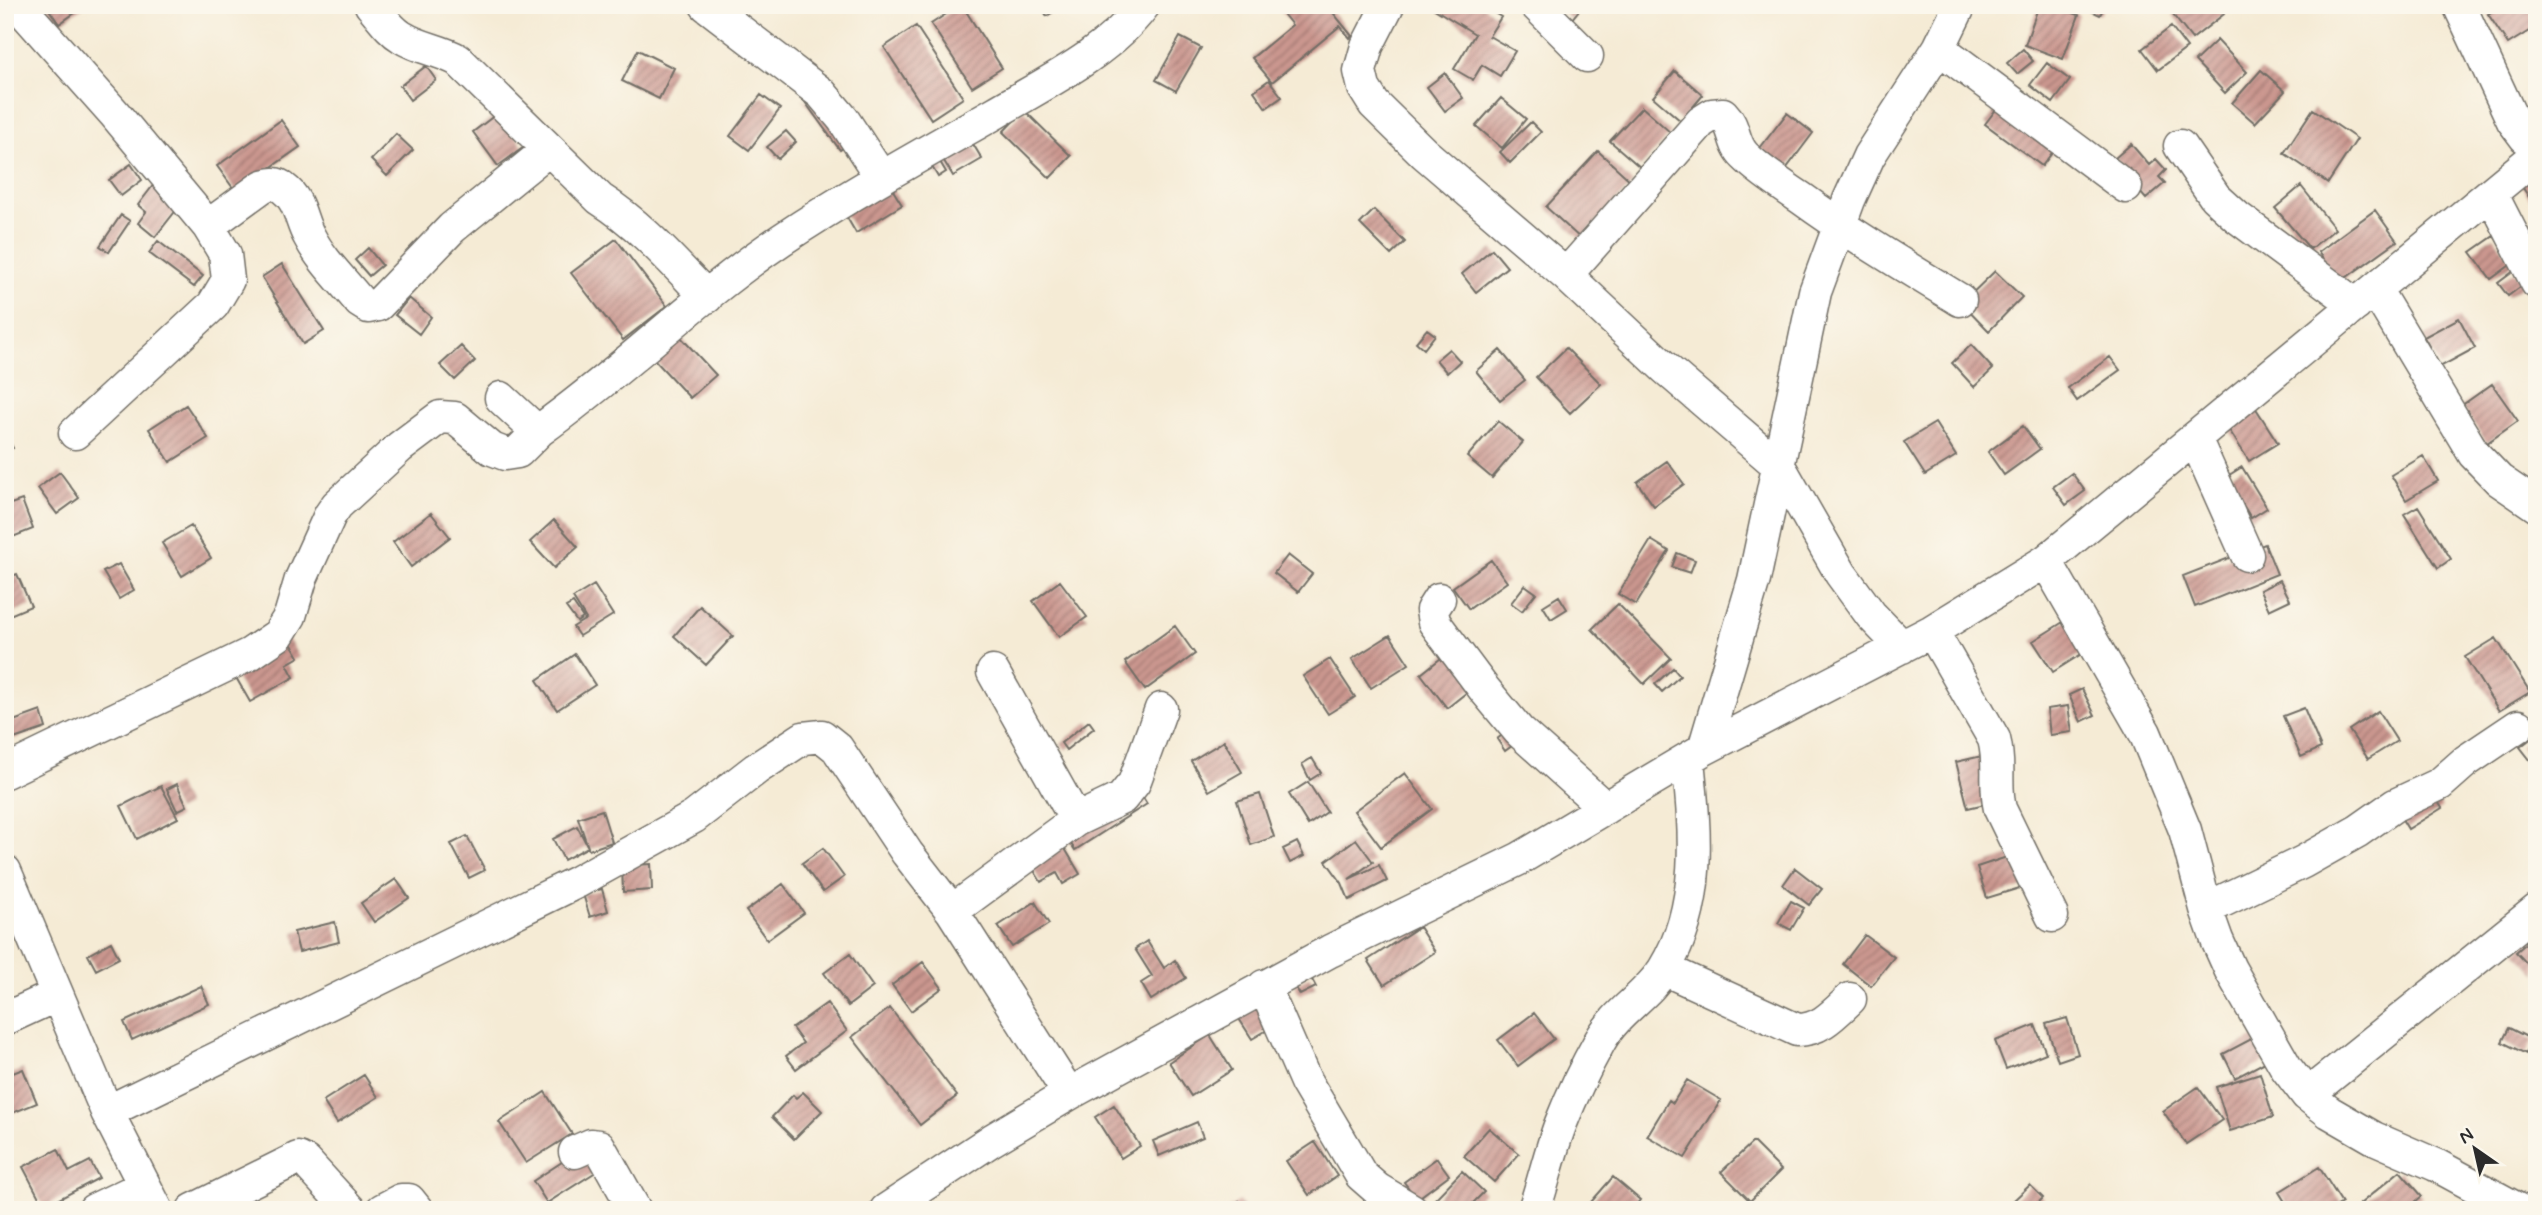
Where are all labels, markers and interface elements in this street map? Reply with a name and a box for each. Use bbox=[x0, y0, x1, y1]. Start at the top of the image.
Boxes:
north arrow bbox=[2440, 1114, 2510, 1184]
text: N bbox=[2454, 1122, 2479, 1150]

